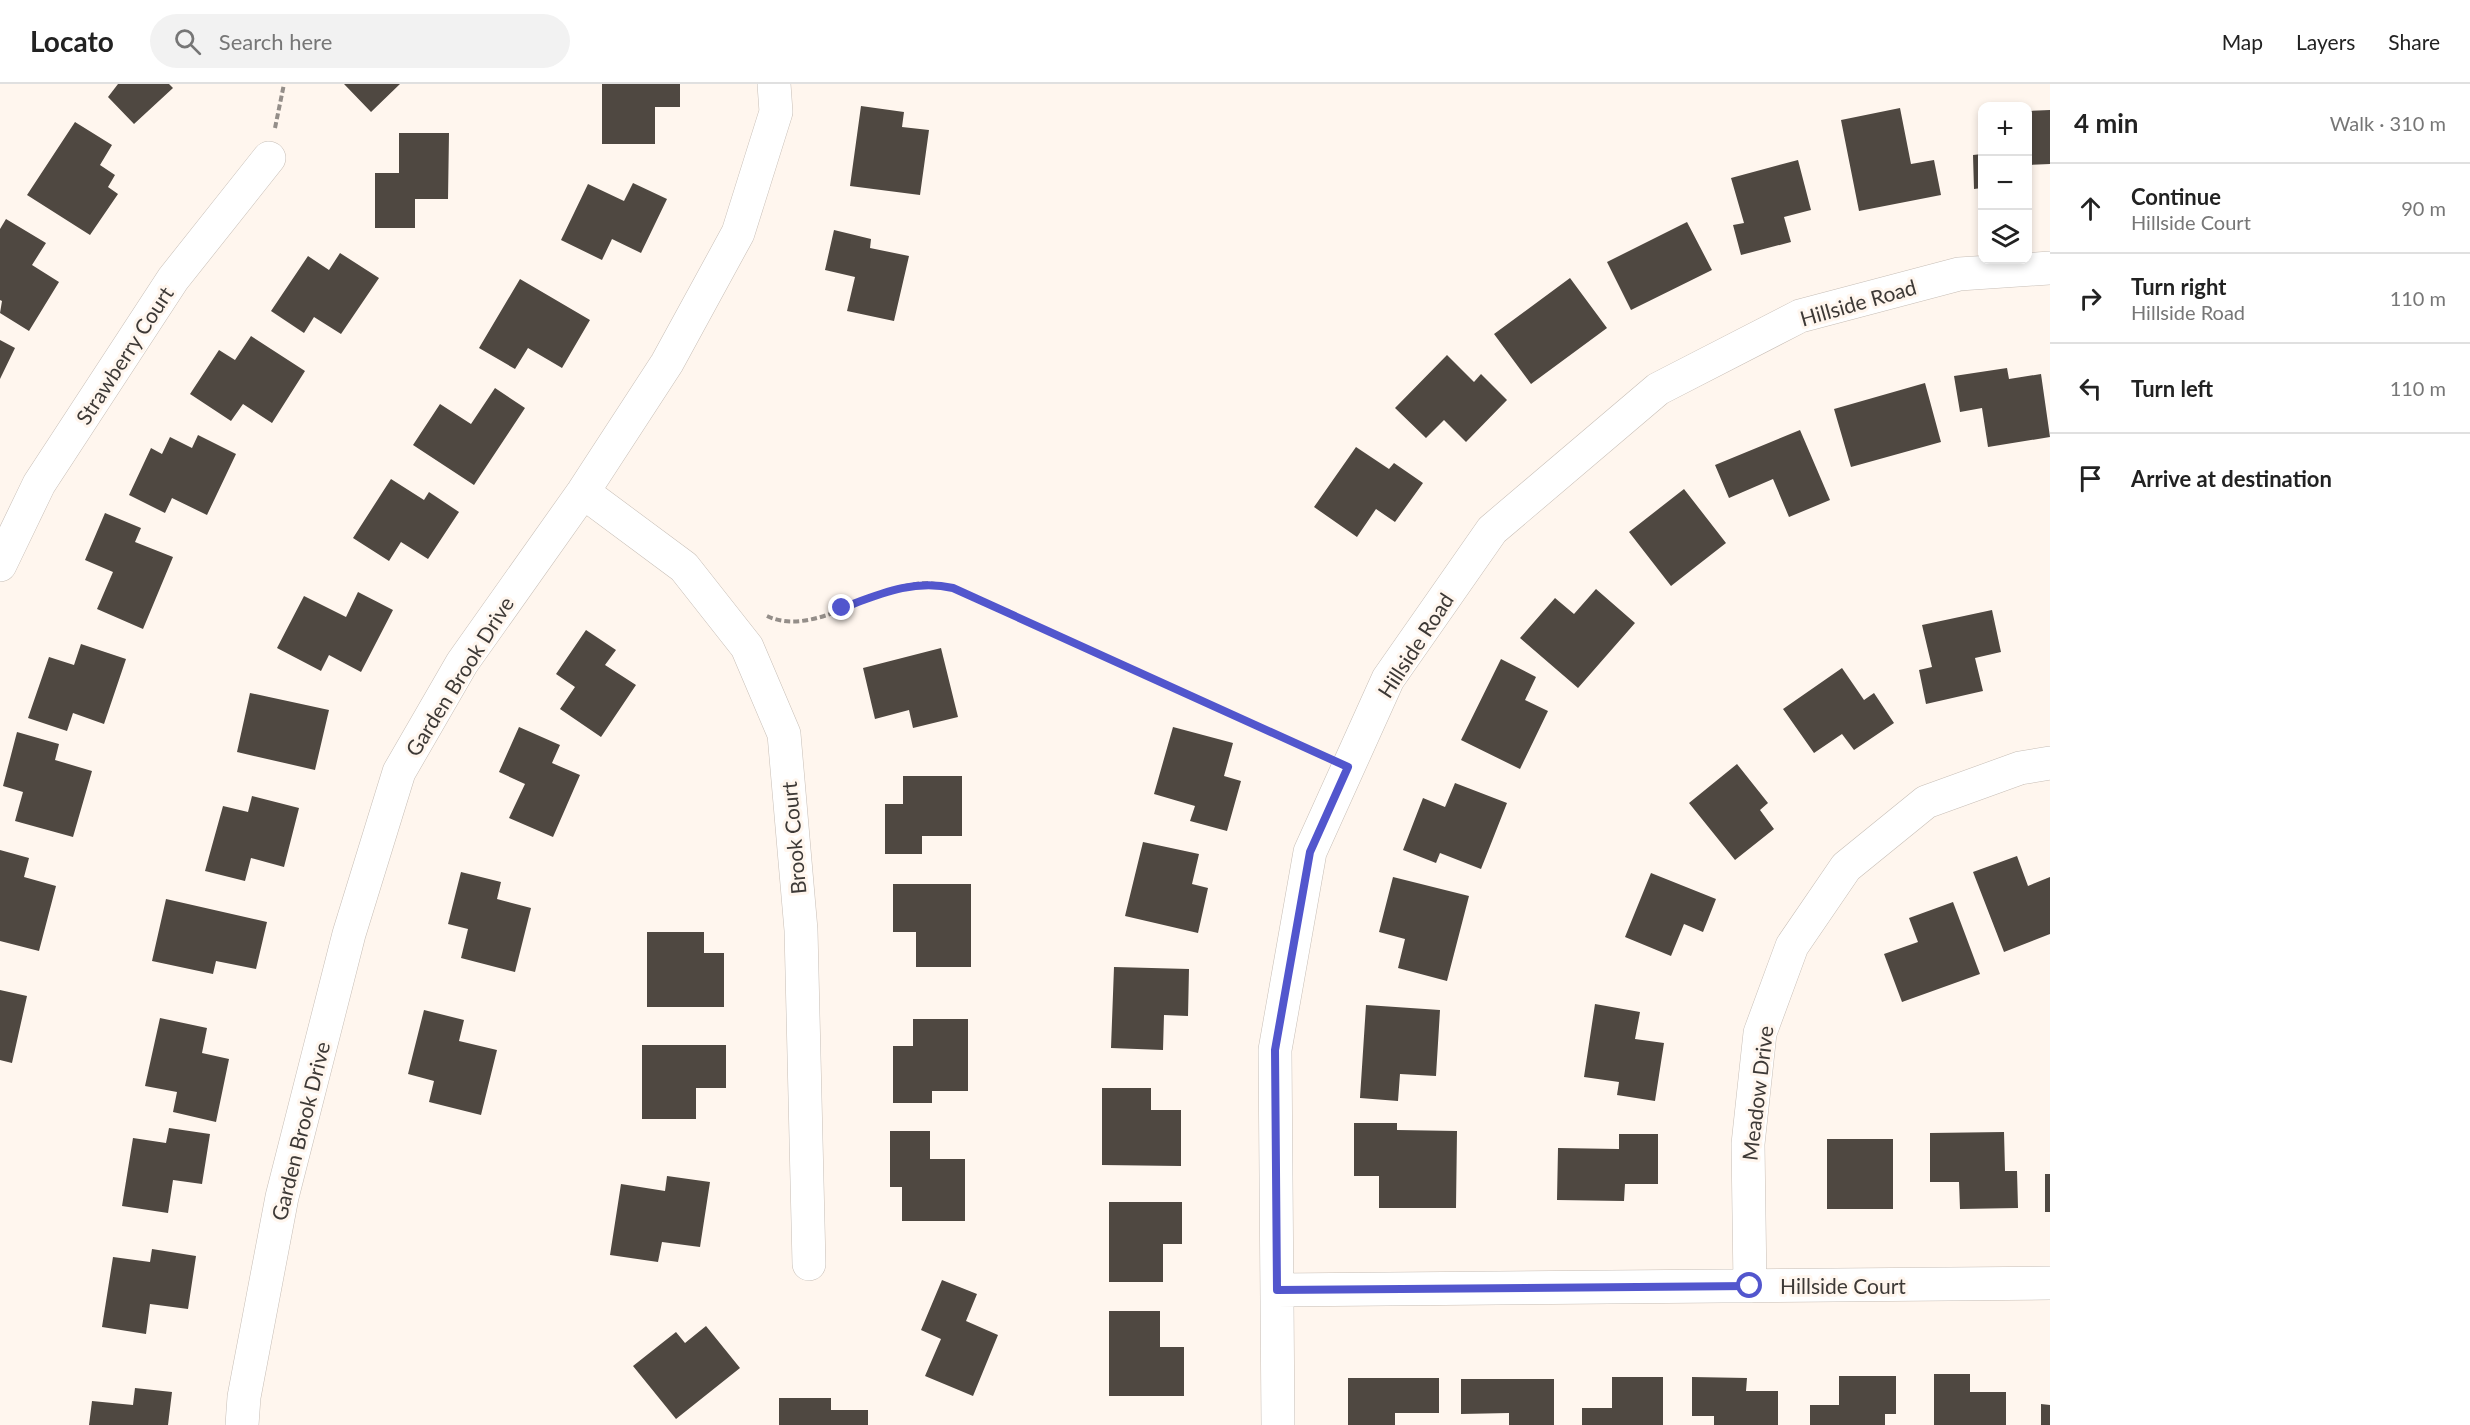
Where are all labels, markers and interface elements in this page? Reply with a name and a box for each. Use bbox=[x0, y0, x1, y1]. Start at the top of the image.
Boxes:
search box bbox=[150, 14, 570, 68]
text: Locato bbox=[30, 24, 114, 58]
icon: search bbox=[171, 25, 204, 58]
text: Search here bbox=[219, 28, 332, 55]
text: Map bbox=[2222, 29, 2263, 54]
text: Layers bbox=[2296, 29, 2355, 54]
text: Share bbox=[2388, 29, 2440, 54]
map controls bbox=[1978, 102, 2032, 264]
button: + bbox=[1978, 102, 2032, 156]
text: 4 min bbox=[2074, 107, 2138, 139]
text: Walk · 310 m bbox=[2330, 111, 2446, 135]
button: − bbox=[1978, 156, 2032, 210]
text: Continue bbox=[2131, 183, 2221, 210]
icon: ahead bbox=[2074, 192, 2107, 225]
text: 90 m bbox=[2401, 196, 2446, 220]
button: layers bbox=[1978, 210, 2032, 264]
text: Hillside Court bbox=[2131, 210, 2251, 234]
street label: Hillside Road bbox=[1797, 273, 1919, 331]
text: Turn right bbox=[2131, 273, 2226, 300]
street label: Strawberry Court bbox=[70, 281, 178, 429]
icon: right bbox=[2074, 282, 2107, 315]
text: 110 m bbox=[2390, 286, 2446, 310]
text: Hillside Road bbox=[2131, 300, 2245, 324]
icon: left bbox=[2074, 372, 2107, 405]
text: Turn left bbox=[2131, 375, 2213, 402]
text: 110 m bbox=[2390, 376, 2446, 400]
icon: arrive bbox=[2074, 462, 2107, 495]
text: Arrive at destination bbox=[2131, 465, 2332, 492]
street label: Hillside Road bbox=[1372, 588, 1458, 702]
street label: Garden Brook Drive bbox=[400, 592, 518, 760]
route end bbox=[828, 594, 854, 620]
street label: Brook Court bbox=[776, 780, 810, 895]
street label: Meadow Drive bbox=[1736, 1024, 1778, 1162]
street label: Garden Brook Drive bbox=[266, 1039, 334, 1223]
route start bbox=[1736, 1272, 1762, 1298]
street label: Hillside Court bbox=[1780, 1273, 1906, 1298]

